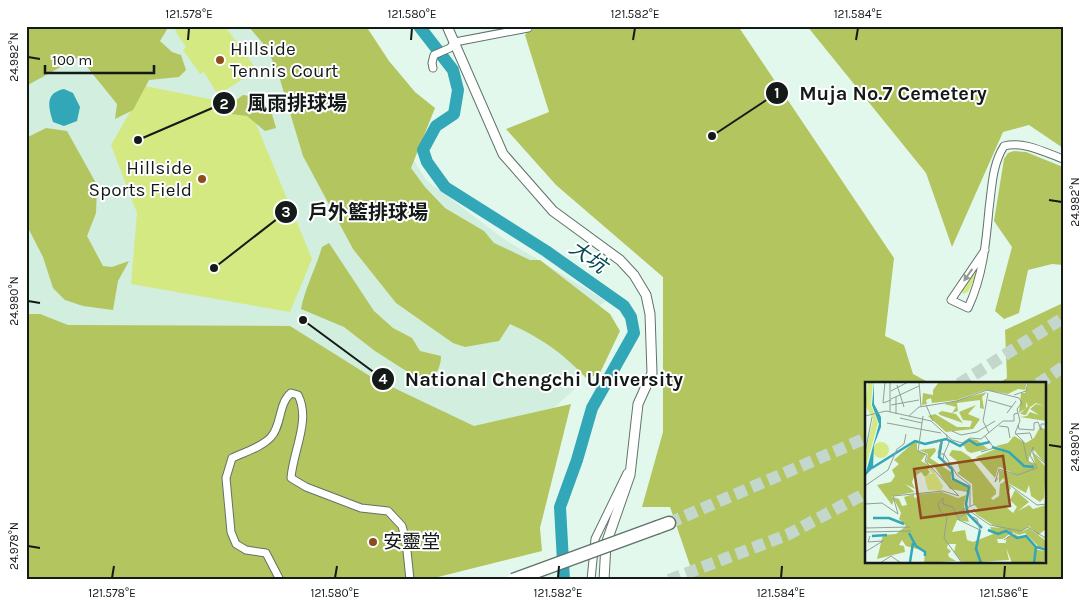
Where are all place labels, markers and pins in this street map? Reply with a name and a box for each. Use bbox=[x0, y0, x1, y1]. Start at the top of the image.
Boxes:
place label: Hillside Tennis Court bbox=[230, 38, 338, 82]
marker: Hillside Tennis Court bbox=[214, 54, 226, 66]
callout: Muja No.7 Cemetery bbox=[764, 76, 997, 111]
callout: 風雨排球場 bbox=[212, 86, 357, 121]
place label: Hillside Sports Field bbox=[89, 157, 192, 201]
marker: Hillside Sports Field bbox=[196, 173, 208, 185]
callout: 戶外籃排球場 bbox=[273, 194, 438, 229]
callout: National Chengchi University bbox=[370, 361, 694, 396]
place label: 安靈堂 bbox=[383, 531, 440, 553]
marker: 安靈堂 bbox=[367, 536, 379, 548]

